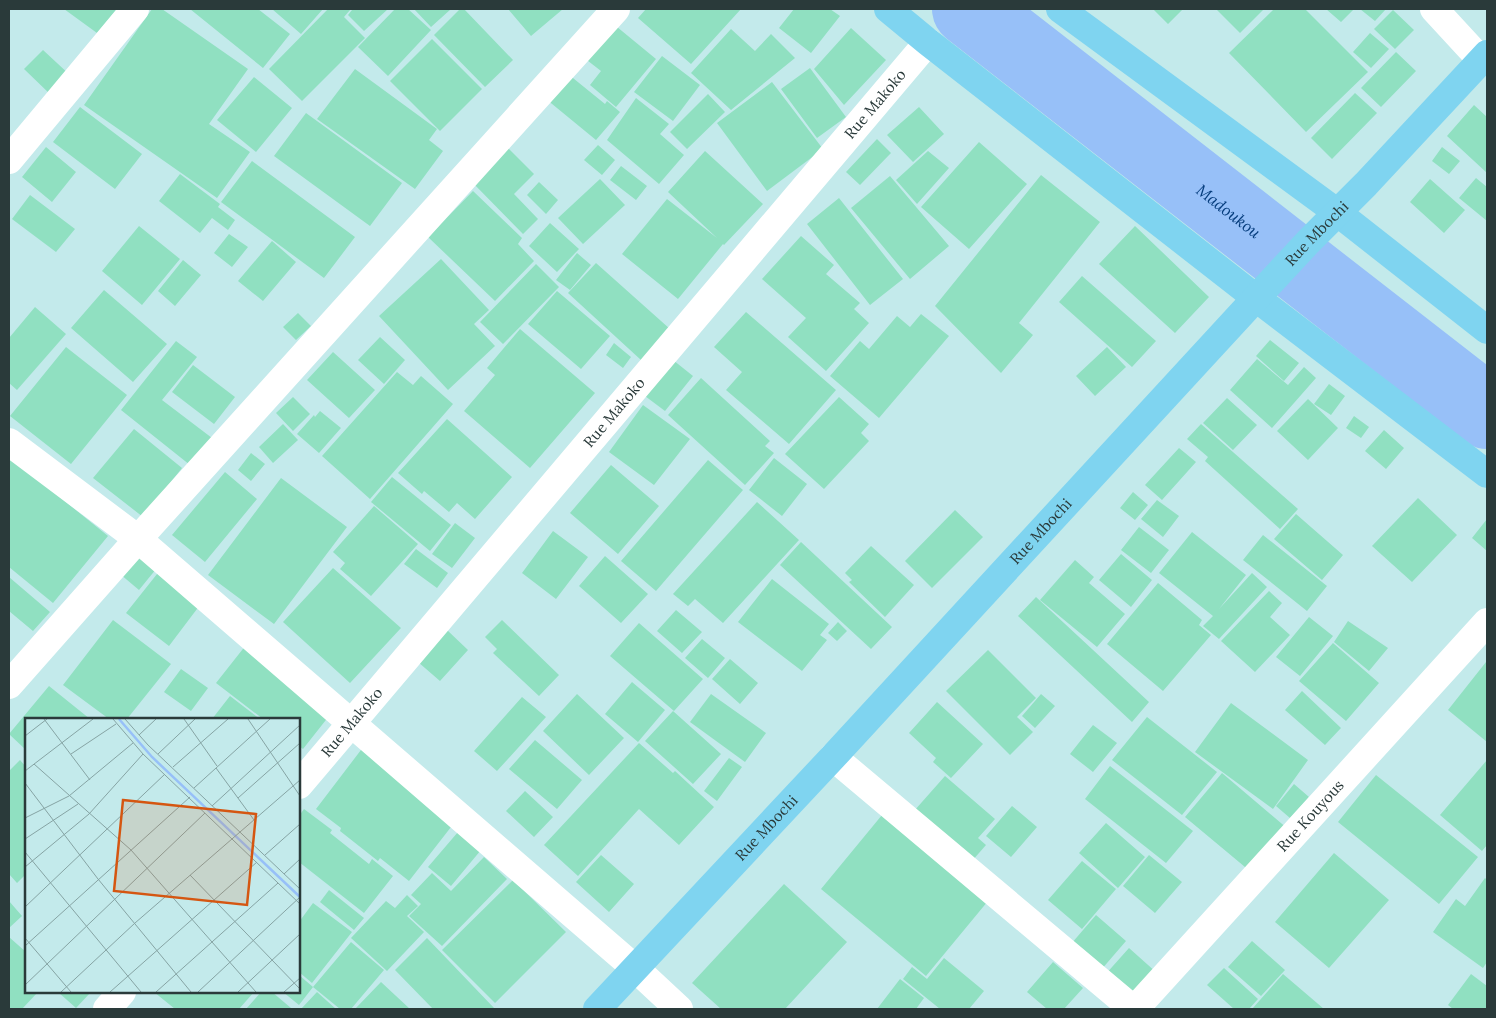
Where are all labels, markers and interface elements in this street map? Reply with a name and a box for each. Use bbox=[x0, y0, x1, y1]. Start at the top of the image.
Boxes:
street label: Rue Makoko bbox=[840, 65, 910, 143]
water label: Madoukou bbox=[1192, 180, 1265, 243]
street label: Rue Mbochi bbox=[1281, 197, 1352, 270]
street label: Rue Makoko bbox=[579, 373, 649, 451]
street label: Rue Mbochi bbox=[1005, 494, 1076, 568]
street label: Rue Makoko bbox=[317, 683, 387, 761]
inset map bbox=[25, 718, 300, 993]
street label: Rue Kouyous bbox=[1273, 776, 1348, 856]
street label: Rue Mbochi bbox=[731, 791, 801, 864]

